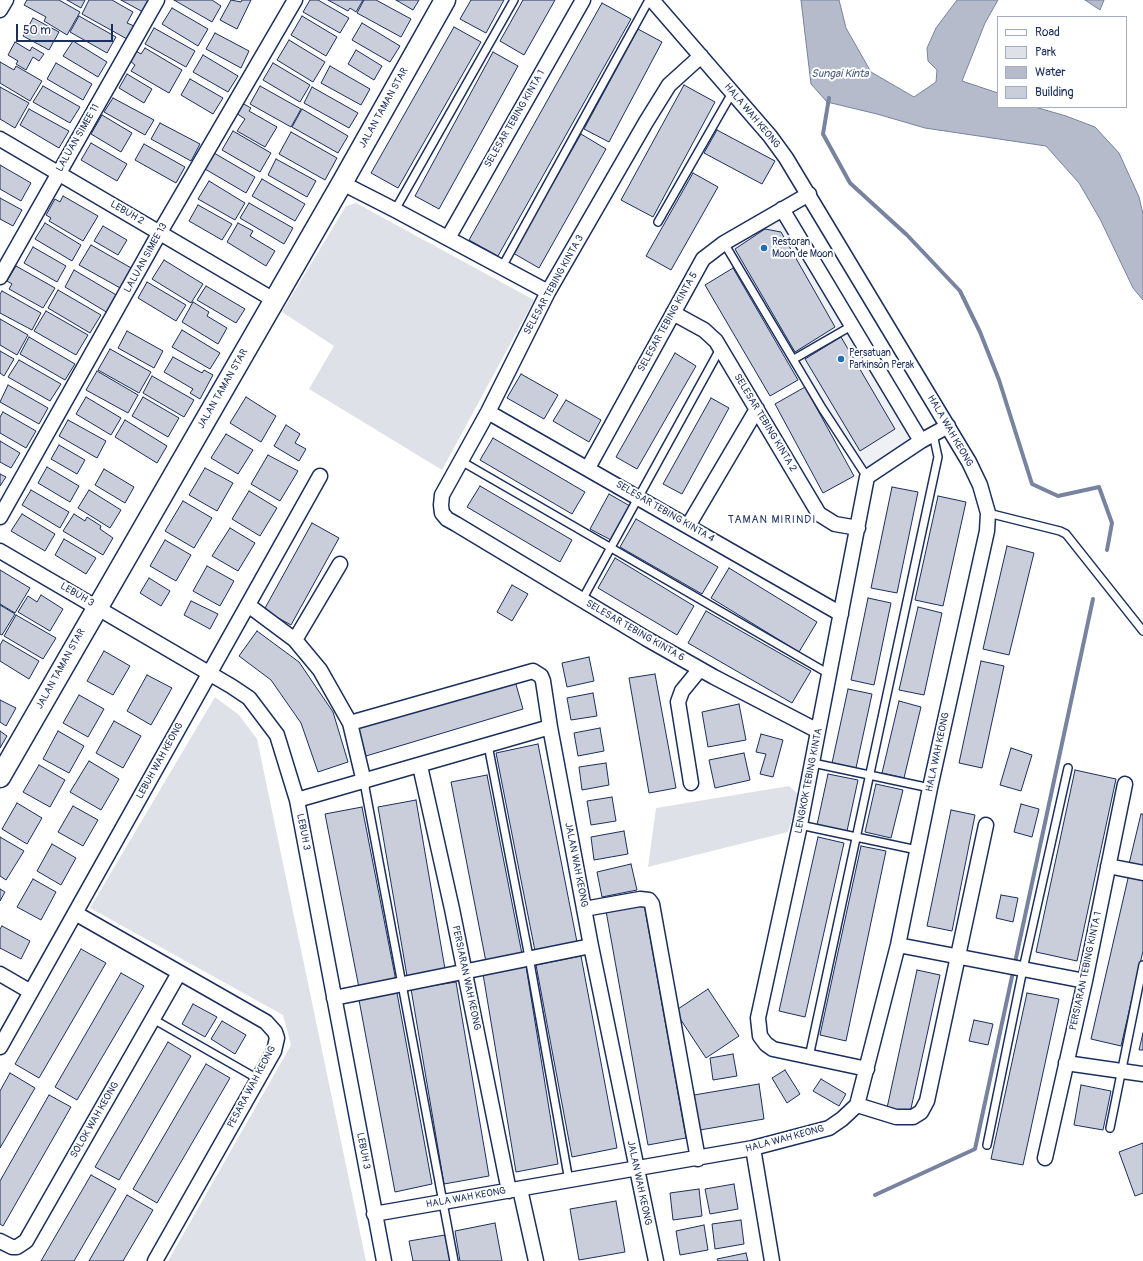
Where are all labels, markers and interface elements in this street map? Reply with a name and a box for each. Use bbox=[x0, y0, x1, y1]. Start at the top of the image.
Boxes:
scale bar bbox=[18, 16, 115, 42]
legend bbox=[997, 16, 1127, 108]
text: 50 m bbox=[23, 23, 51, 38]
text: Road bbox=[1035, 25, 1060, 40]
text: Park bbox=[1035, 45, 1056, 60]
text: Water bbox=[1035, 65, 1066, 80]
street label: JALAN TAMAN STAR bbox=[357, 66, 411, 150]
water label: Sungai Kinta bbox=[811, 67, 869, 81]
street label: SELESAR TEBING KINTA 1 bbox=[482, 68, 548, 170]
street label: HALA WAH KEONG bbox=[721, 81, 783, 151]
text: Building bbox=[1035, 85, 1074, 100]
street label: LALUAN SIMEE 11 bbox=[54, 102, 102, 174]
street label: LEBUH 2 bbox=[108, 199, 146, 227]
street label: LALUAN SIMEE 13 bbox=[122, 221, 170, 295]
street label: SELESAR TEBING KINTA 3 bbox=[522, 233, 586, 337]
place label: Restoran Moon de Moon bbox=[772, 236, 833, 260]
marker: Restoran Moon de Moon bbox=[759, 243, 769, 253]
street label: SELESAR TEBING KINTA 5 bbox=[636, 270, 700, 374]
street label: JALAN TAMAN STAR bbox=[195, 347, 251, 431]
place label: Persatuan Parkinson Perak bbox=[849, 347, 914, 370]
marker: Persatuan Parkinson Perak bbox=[836, 354, 846, 364]
street label: SELESAR TEBING KINTA 2 bbox=[731, 372, 799, 474]
street label: HALA WAH KEONG bbox=[925, 393, 975, 469]
street label: SELESAR TEBING KINTA 4 bbox=[613, 479, 717, 545]
district label: TAMAN MIRINDI bbox=[728, 513, 816, 527]
street label: LEBUH 3 bbox=[58, 581, 96, 609]
street label: SELESAR TEBING KINTA 6 bbox=[583, 598, 687, 664]
street label: JALAN TAMAN STAR bbox=[34, 627, 88, 711]
street label: HALA WAH KEONG bbox=[924, 711, 952, 793]
street label: LEBUH WAH KEONG bbox=[134, 721, 186, 801]
street label: LENGKOK TEBING KINTA bbox=[793, 727, 825, 835]
street label: LEBUH 3 bbox=[294, 813, 312, 851]
street label: JALAN WAH KEONG bbox=[562, 822, 590, 908]
street label: PERSIARAN TEBING KINTA 1 bbox=[1068, 911, 1104, 1031]
street label: PERSIARAN WAH KEONG bbox=[449, 925, 483, 1031]
street label: PESARA WAH KEONG bbox=[225, 1044, 279, 1130]
street label: SOLOK WAH KEONG bbox=[68, 1080, 122, 1160]
street label: HALA WAH KEONG bbox=[744, 1123, 826, 1155]
street label: LEBUH 3 bbox=[354, 1132, 372, 1170]
street label: JALAN WAH KEONG bbox=[624, 1140, 654, 1226]
street label: HALA WAH KEONG bbox=[425, 1185, 507, 1211]

